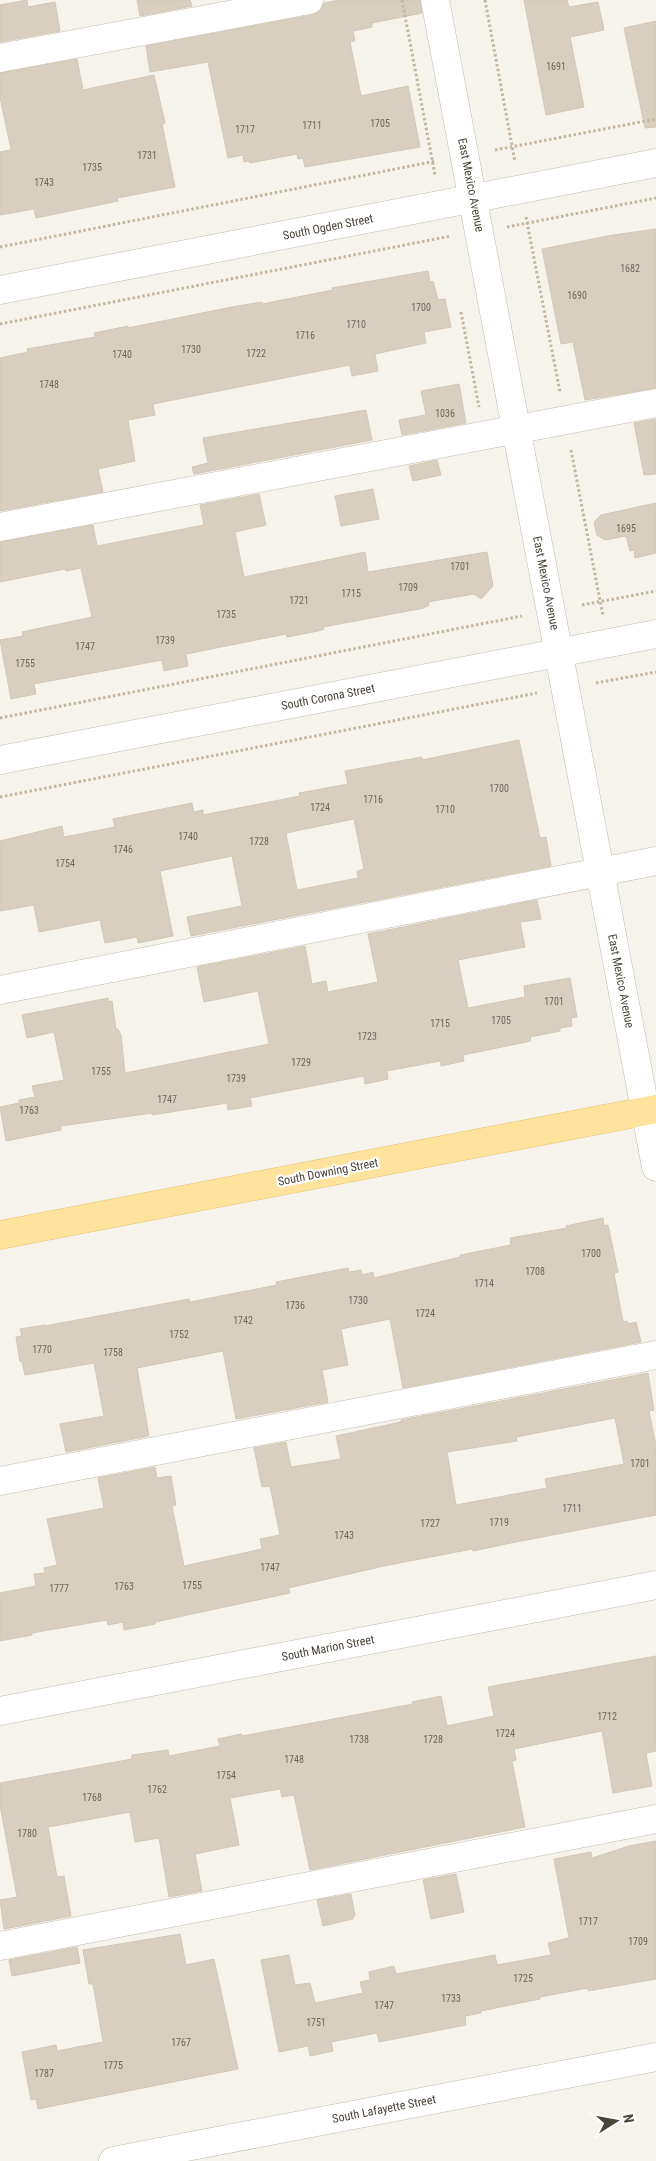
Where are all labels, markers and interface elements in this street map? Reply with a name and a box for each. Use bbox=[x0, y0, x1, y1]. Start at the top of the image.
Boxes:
house number: 1691 bbox=[546, 61, 566, 72]
house number: 1705 bbox=[370, 118, 390, 129]
house number: 1711 bbox=[302, 120, 322, 131]
house number: 1717 bbox=[235, 124, 255, 135]
street label: East Mexico Avenue bbox=[455, 137, 487, 233]
house number: 1731 bbox=[137, 150, 157, 161]
house number: 1735 bbox=[82, 162, 102, 173]
house number: 1743 bbox=[34, 177, 54, 188]
street label: South Ogden Street bbox=[282, 211, 375, 243]
house number: 1682 bbox=[620, 263, 640, 274]
house number: 1690 bbox=[567, 290, 587, 301]
house number: 1700 bbox=[411, 302, 431, 313]
house number: 1710 bbox=[346, 319, 366, 330]
house number: 1716 bbox=[295, 330, 315, 341]
house number: 1730 bbox=[181, 344, 201, 355]
house number: 1722 bbox=[246, 348, 266, 359]
house number: 1740 bbox=[112, 349, 132, 360]
house number: 1748 bbox=[39, 379, 59, 390]
house number: 1036 bbox=[435, 408, 455, 419]
house number: 1695 bbox=[616, 523, 636, 534]
street label: East Mexico Avenue bbox=[530, 535, 562, 631]
house number: 1701 bbox=[450, 561, 470, 572]
house number: 1709 bbox=[398, 582, 418, 593]
house number: 1715 bbox=[341, 588, 361, 599]
house number: 1721 bbox=[289, 595, 309, 606]
house number: 1735 bbox=[216, 609, 236, 620]
house number: 1739 bbox=[155, 635, 175, 646]
house number: 1747 bbox=[75, 641, 95, 652]
house number: 1755 bbox=[15, 658, 35, 669]
street label: South Corona Street bbox=[280, 681, 376, 713]
house number: 1700 bbox=[489, 783, 509, 794]
house number: 1716 bbox=[363, 794, 383, 805]
house number: 1724 bbox=[310, 802, 330, 813]
house number: 1710 bbox=[435, 804, 455, 815]
house number: 1740 bbox=[178, 831, 198, 842]
house number: 1728 bbox=[249, 836, 269, 847]
house number: 1746 bbox=[113, 844, 133, 855]
house number: 1754 bbox=[55, 858, 75, 869]
street label: East Mexico Avenue bbox=[605, 933, 637, 1029]
house number: 1701 bbox=[544, 996, 564, 1007]
house number: 1705 bbox=[491, 1015, 511, 1026]
house number: 1715 bbox=[430, 1018, 450, 1029]
house number: 1723 bbox=[357, 1031, 377, 1042]
house number: 1729 bbox=[291, 1057, 311, 1068]
house number: 1755 bbox=[91, 1066, 111, 1077]
house number: 1739 bbox=[226, 1073, 246, 1084]
house number: 1747 bbox=[157, 1094, 177, 1105]
house number: 1763 bbox=[19, 1105, 39, 1116]
street label: South Downing Street bbox=[277, 1155, 380, 1189]
house number: 1700 bbox=[581, 1248, 601, 1259]
house number: 1708 bbox=[525, 1266, 545, 1277]
house number: 1714 bbox=[474, 1278, 494, 1289]
house number: 1730 bbox=[348, 1295, 368, 1306]
house number: 1736 bbox=[285, 1300, 305, 1311]
house number: 1724 bbox=[415, 1308, 435, 1319]
house number: 1742 bbox=[233, 1315, 253, 1326]
house number: 1752 bbox=[169, 1329, 189, 1340]
house number: 1770 bbox=[32, 1344, 52, 1355]
house number: 1758 bbox=[103, 1347, 123, 1358]
house number: 1701 bbox=[630, 1458, 650, 1469]
house number: 1711 bbox=[562, 1503, 582, 1514]
house number: 1719 bbox=[489, 1517, 509, 1528]
house number: 1727 bbox=[420, 1518, 440, 1529]
house number: 1743 bbox=[334, 1530, 354, 1541]
house number: 1747 bbox=[260, 1562, 280, 1573]
house number: 1755 bbox=[182, 1580, 202, 1591]
house number: 1763 bbox=[114, 1581, 134, 1592]
house number: 1777 bbox=[49, 1583, 69, 1594]
street label: South Marion Street bbox=[280, 1632, 376, 1664]
house number: 1712 bbox=[597, 1711, 617, 1722]
house number: 1724 bbox=[495, 1728, 515, 1739]
house number: 1738 bbox=[349, 1734, 369, 1745]
house number: 1728 bbox=[423, 1734, 443, 1745]
house number: 1748 bbox=[284, 1754, 304, 1765]
house number: 1754 bbox=[216, 1770, 236, 1781]
house number: 1762 bbox=[147, 1784, 167, 1795]
house number: 1768 bbox=[82, 1792, 102, 1803]
house number: 1780 bbox=[17, 1828, 37, 1839]
house number: 1717 bbox=[578, 1916, 598, 1927]
house number: 1709 bbox=[628, 1936, 648, 1947]
house number: 1725 bbox=[513, 1973, 533, 1984]
house number: 1733 bbox=[441, 1993, 461, 2004]
house number: 1747 bbox=[374, 2000, 394, 2011]
house number: 1751 bbox=[306, 2017, 326, 2028]
house number: 1767 bbox=[171, 2037, 191, 2048]
house number: 1775 bbox=[103, 2060, 123, 2071]
house number: 1787 bbox=[34, 2068, 54, 2079]
street label: South Lafayette Street bbox=[331, 2092, 437, 2126]
north arrow bbox=[591, 2096, 641, 2146]
text: N bbox=[620, 2113, 637, 2124]

